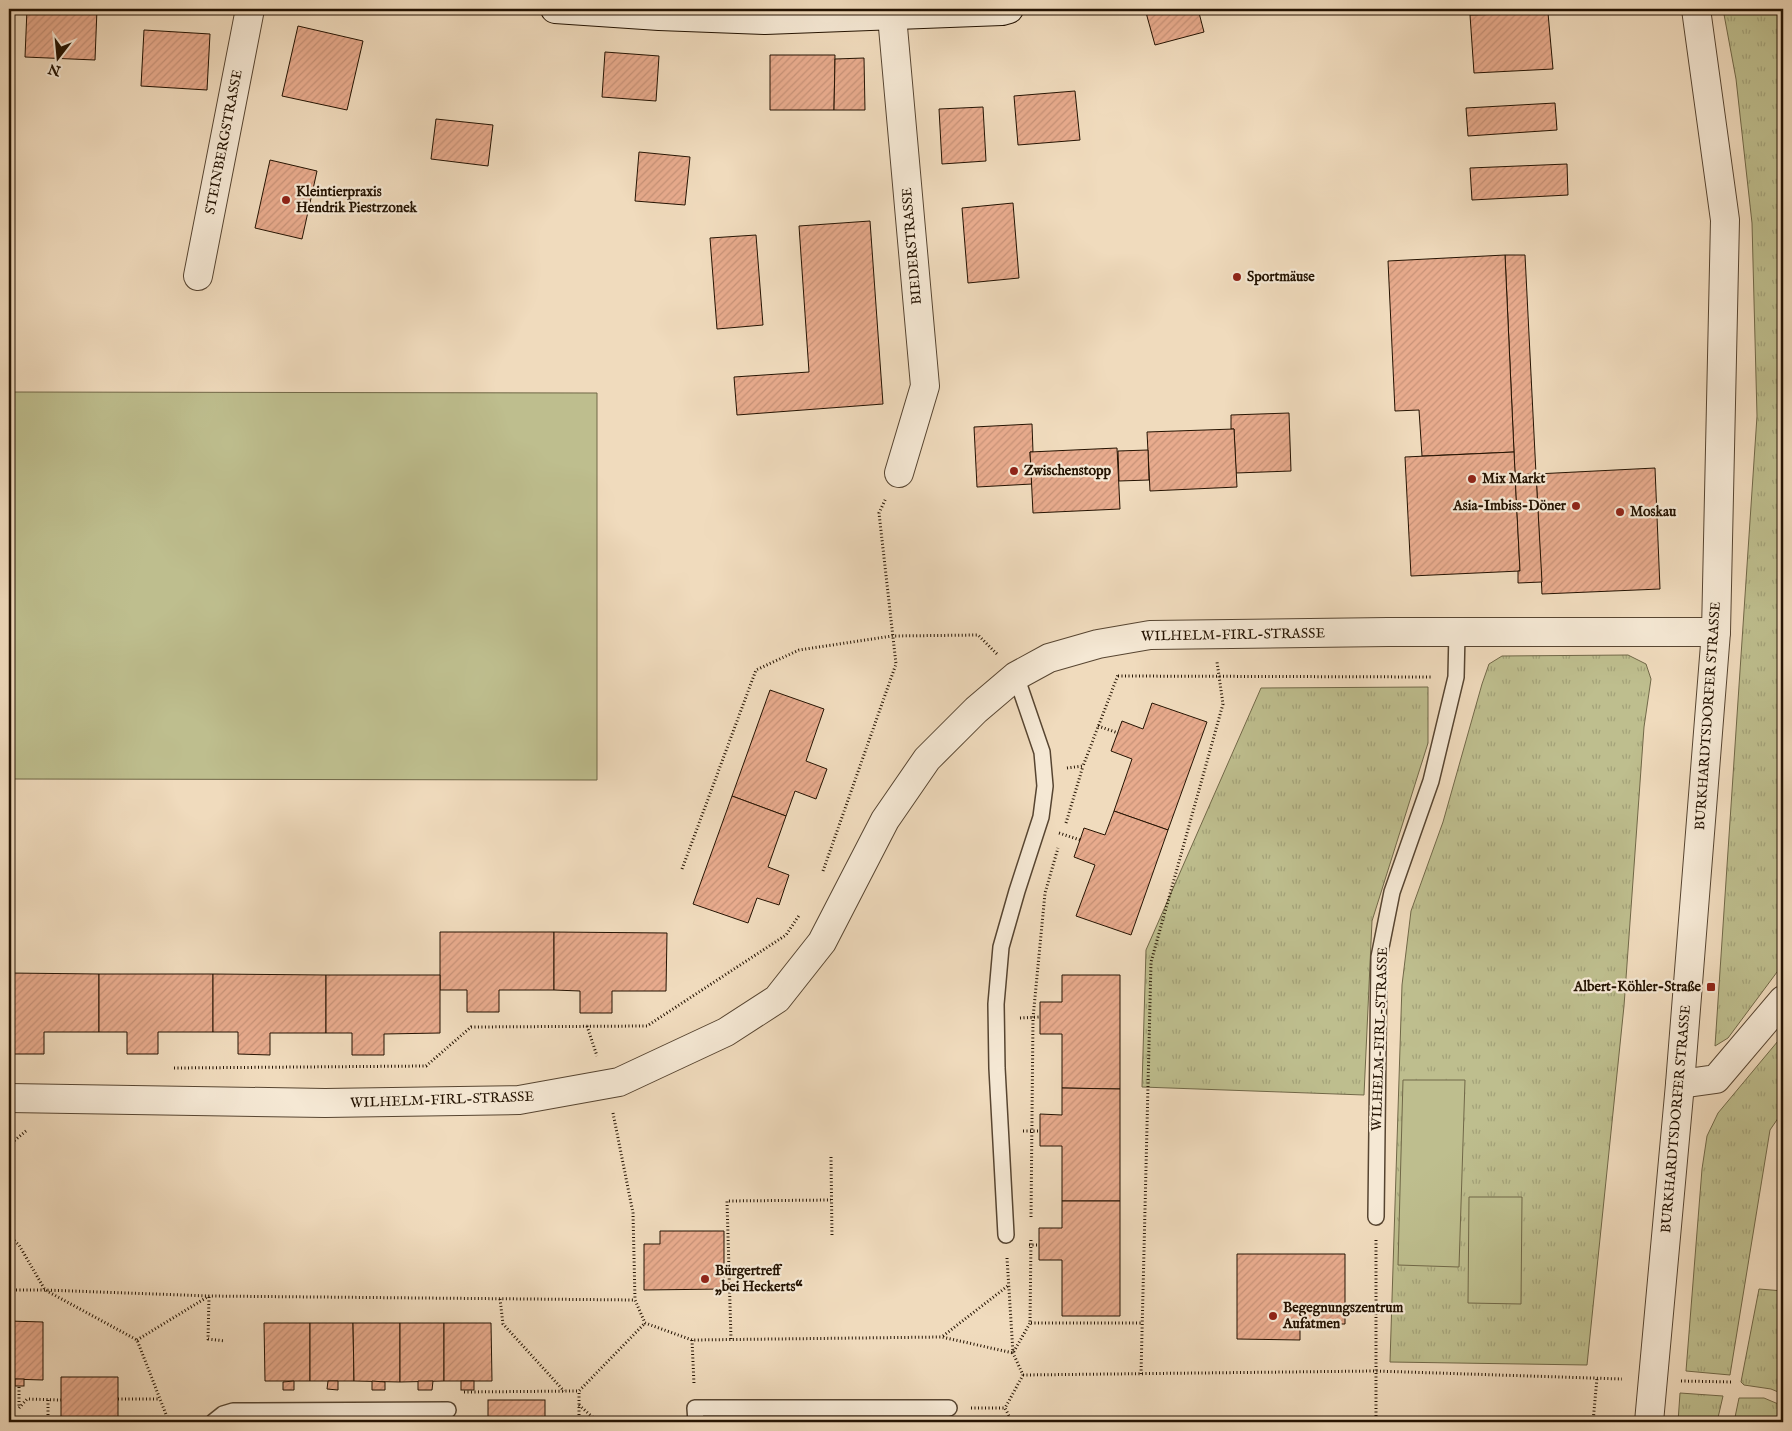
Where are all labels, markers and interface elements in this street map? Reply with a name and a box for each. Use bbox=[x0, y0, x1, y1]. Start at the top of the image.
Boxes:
north arrow bbox=[32, 32, 82, 82]
text: N bbox=[46, 59, 64, 80]
street label: STEINBERGSTRASSE bbox=[201, 68, 247, 216]
place label: Kleintierpraxis Hendrik Piestrzonek bbox=[296, 183, 418, 217]
street label: BIEDERSTRASSE bbox=[898, 186, 926, 305]
marker: Kleintierpraxis Hendrik Piestrzonek bbox=[280, 194, 292, 206]
place label: Sportmäuse bbox=[1247, 268, 1315, 286]
marker: Sportmäuse bbox=[1231, 271, 1243, 283]
place label: Zwischenstopp bbox=[1024, 462, 1112, 480]
marker: Zwischenstopp bbox=[1008, 465, 1020, 477]
place label: Mix Markt bbox=[1482, 470, 1546, 488]
marker: Mix Markt bbox=[1466, 473, 1478, 485]
place label: Asia-Imbiss-Döner bbox=[1452, 497, 1567, 515]
marker: Asia-Imbiss-Döner bbox=[1570, 500, 1582, 512]
place label: Moskau bbox=[1630, 503, 1677, 521]
marker: Moskau bbox=[1614, 506, 1626, 518]
street label: BURKHARDTSDORFER STRASSE bbox=[1691, 601, 1725, 831]
street label: WILHELM-FIRL-STRASSE bbox=[1141, 624, 1325, 646]
street label: WILHELM-FIRL-STRASSE bbox=[1368, 946, 1392, 1131]
place label: Albert-Köhler-Straße bbox=[1573, 978, 1702, 996]
marker: Albert-Köhler-Straße bbox=[1705, 981, 1717, 993]
street label: BURKHARDTSDORFER STRASSE bbox=[1657, 1004, 1695, 1234]
street label: WILHELM-FIRL-STRASSE bbox=[350, 1088, 535, 1112]
place label: Bürgertreff „bei Heckerts“ bbox=[715, 1262, 803, 1296]
marker: Bürgertreff „bei Heckerts“ bbox=[699, 1273, 711, 1285]
place label: Begegnungszentrum Aufatmen bbox=[1282, 1299, 1403, 1333]
marker: Begegnungszentrum Aufatmen bbox=[1267, 1310, 1279, 1322]

